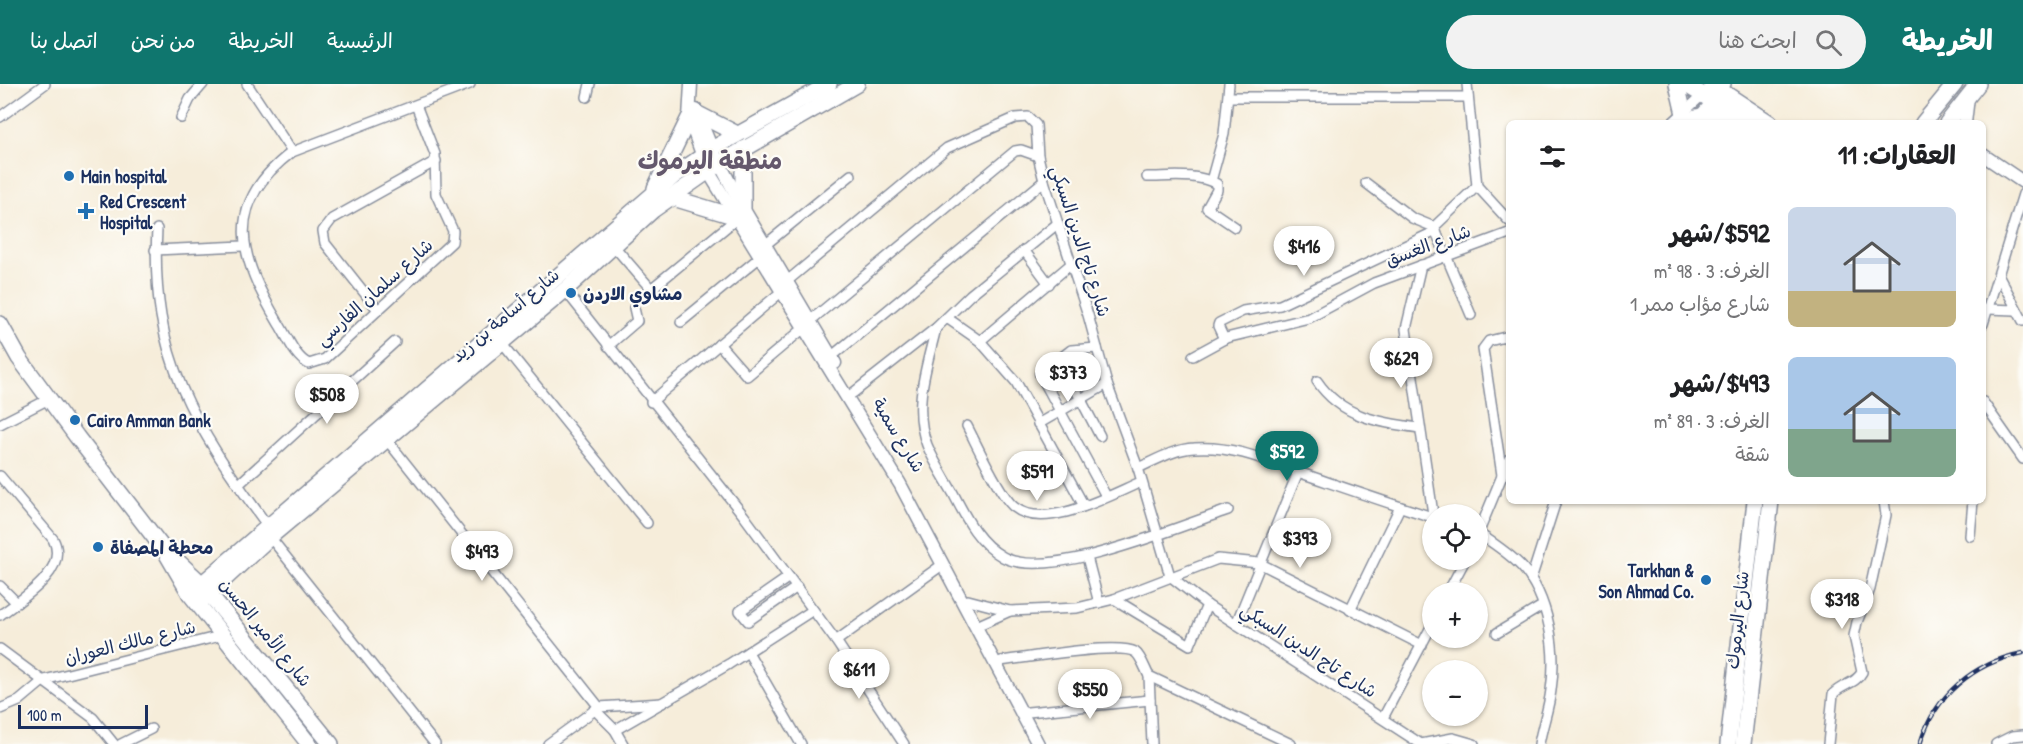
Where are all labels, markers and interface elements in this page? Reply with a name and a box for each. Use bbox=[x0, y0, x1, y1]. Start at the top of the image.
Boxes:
search box bbox=[1446, 15, 1866, 69]
text: الخريطة bbox=[1902, 21, 1993, 59]
text: ابحث هنا bbox=[1718, 25, 1797, 55]
text: اتصل بنا bbox=[30, 26, 98, 55]
text: من نحن bbox=[131, 26, 195, 55]
text: الخريطة bbox=[228, 26, 294, 55]
text: الرئيسية bbox=[327, 26, 393, 55]
icon: search bbox=[1812, 26, 1845, 59]
text: العقارات: 11 bbox=[1838, 137, 1956, 172]
icon: filters bbox=[1536, 140, 1569, 173]
district label: منطقة اليرموك bbox=[638, 144, 782, 177]
street label: شارع تاج الدين السبكي bbox=[1041, 162, 1117, 321]
place label: Main hospital bbox=[81, 164, 168, 190]
marker: Main hospital bbox=[62, 169, 76, 183]
place label: Red Crescent Hospital bbox=[100, 189, 187, 236]
marker: Red Crescent Hospital bbox=[77, 202, 95, 220]
text: $592/شهر bbox=[1670, 215, 1770, 250]
street label: شارع الغسق bbox=[1382, 218, 1474, 272]
pin: $416 bbox=[1268, 226, 1340, 277]
icon: home bbox=[1836, 231, 1908, 303]
street label: شارع سلمان الفارسي bbox=[310, 232, 441, 355]
text: $416 bbox=[1288, 232, 1320, 259]
text: الغرف: 3 · 98 m² bbox=[1654, 257, 1770, 284]
street label: شارع أسامة بن زيد bbox=[446, 262, 564, 368]
place label: مشاوي الاردن bbox=[583, 281, 682, 308]
marker: مشاوي الاردن bbox=[564, 286, 578, 300]
text: شارع مؤاب ممر 1 bbox=[1630, 290, 1770, 317]
pin: $629 bbox=[1365, 338, 1437, 389]
text: $629 bbox=[1384, 344, 1418, 371]
pin: $373 bbox=[1032, 352, 1104, 403]
text: $373 bbox=[1049, 358, 1087, 385]
text: $493/شهر bbox=[1672, 365, 1770, 400]
pin: $508 bbox=[291, 374, 363, 425]
text: $508 bbox=[309, 380, 345, 407]
icon: home bbox=[1836, 381, 1908, 453]
street label: شارع سمية bbox=[867, 393, 931, 477]
text: الغرف: 3 · 89 m² bbox=[1654, 407, 1770, 434]
place label: Cairo Amman Bank bbox=[87, 408, 211, 433]
marker: Cairo Amman Bank bbox=[68, 413, 82, 427]
pin: $592 bbox=[1251, 431, 1323, 482]
text: $592 bbox=[1269, 437, 1305, 464]
text: شقة bbox=[1735, 440, 1770, 467]
pin: $591 bbox=[1001, 451, 1073, 502]
text: $591 bbox=[1020, 457, 1054, 484]
map controls bbox=[1422, 504, 1488, 726]
button: locate bbox=[1422, 504, 1488, 570]
pin: $393 bbox=[1264, 518, 1336, 569]
text: $393 bbox=[1282, 524, 1318, 551]
pin: $493 bbox=[446, 531, 518, 582]
place label: محطة المصفاة bbox=[110, 535, 214, 560]
text: $493 bbox=[465, 537, 499, 564]
marker: محطة المصفاة bbox=[91, 540, 105, 554]
place label: Tarkhan & Son Ahmad Co. bbox=[1598, 558, 1694, 604]
street label: شارع اليرموك bbox=[1719, 570, 1755, 670]
street label: شارع الأمير الحسن bbox=[214, 572, 318, 692]
marker: Tarkhan & Son Ahmad Co. bbox=[1699, 573, 1713, 587]
pin: $318 bbox=[1806, 579, 1878, 630]
button: + bbox=[1422, 582, 1488, 648]
text: $318 bbox=[1824, 585, 1860, 612]
street label: شارع تاج الدين السبكي bbox=[1234, 597, 1382, 707]
street label: شارع مالك العوران bbox=[62, 614, 198, 670]
pin: $611 bbox=[823, 649, 895, 700]
text: $611 bbox=[843, 655, 875, 682]
button: − bbox=[1422, 660, 1488, 726]
pin: $550 bbox=[1054, 669, 1126, 720]
text: $550 bbox=[1072, 675, 1108, 702]
scale bar bbox=[18, 702, 148, 730]
text: 100 m bbox=[27, 704, 62, 726]

